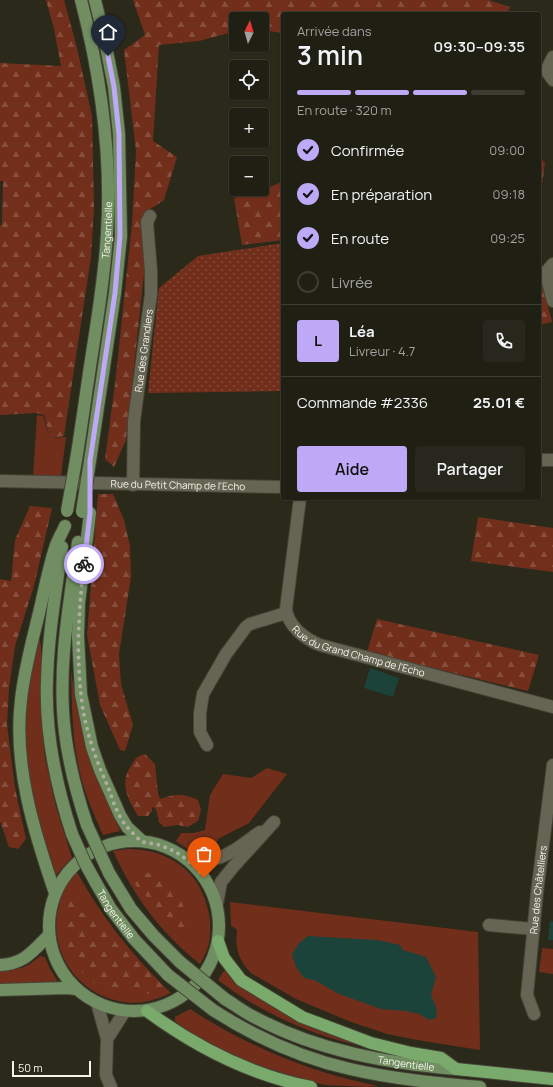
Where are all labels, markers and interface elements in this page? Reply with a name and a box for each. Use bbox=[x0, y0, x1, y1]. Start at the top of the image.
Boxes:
north arrow bbox=[229, 12, 269, 52]
map controls bbox=[229, 12, 269, 196]
pin bbox=[91, 15, 125, 56]
icon: home bbox=[97, 21, 119, 43]
text: Arrivée dans bbox=[297, 22, 372, 40]
text: 09:30–09:35 bbox=[434, 36, 525, 57]
text: 3 min bbox=[297, 37, 363, 73]
button: locate bbox=[229, 60, 269, 100]
text: En route · 320 m bbox=[297, 101, 392, 119]
button: + bbox=[229, 108, 269, 148]
icon: check bbox=[297, 139, 319, 161]
text: Confirmée bbox=[331, 140, 404, 161]
text: 09:00 bbox=[489, 141, 525, 159]
button: − bbox=[229, 156, 269, 196]
icon: check bbox=[297, 183, 319, 205]
text: En préparation bbox=[331, 184, 432, 205]
text: 09:18 bbox=[492, 185, 525, 203]
street label: Tangentielle bbox=[98, 201, 115, 259]
icon: check bbox=[297, 227, 319, 249]
text: En route bbox=[331, 228, 389, 249]
text: 09:25 bbox=[490, 229, 525, 247]
text: Livrée bbox=[331, 272, 373, 293]
street label: Rue des Grandiers bbox=[131, 308, 156, 393]
button: phone bbox=[483, 320, 525, 362]
text: Léa bbox=[349, 321, 375, 342]
text: L bbox=[314, 330, 322, 351]
text: Livreur · 4.7 bbox=[349, 342, 415, 360]
text: Commande #2336 bbox=[297, 392, 428, 413]
text: 25.01 € bbox=[473, 392, 525, 413]
button: Aide bbox=[297, 446, 407, 492]
button: Partager bbox=[415, 446, 525, 492]
street label: Rue du Petit Champ de l'Echo bbox=[111, 476, 245, 493]
courier bbox=[64, 544, 104, 584]
icon: bike bbox=[73, 553, 95, 575]
street label: Rue du Grand Champ de l'Echo bbox=[289, 622, 427, 680]
pin bbox=[187, 837, 221, 878]
icon: bag bbox=[193, 843, 215, 865]
street label: Rue des Châtelliers bbox=[526, 845, 550, 935]
street label: Tangentielle bbox=[94, 887, 138, 942]
street label: Tangentielle bbox=[377, 1052, 435, 1074]
scale bar bbox=[12, 1059, 91, 1078]
text: 50 m bbox=[18, 1060, 43, 1075]

